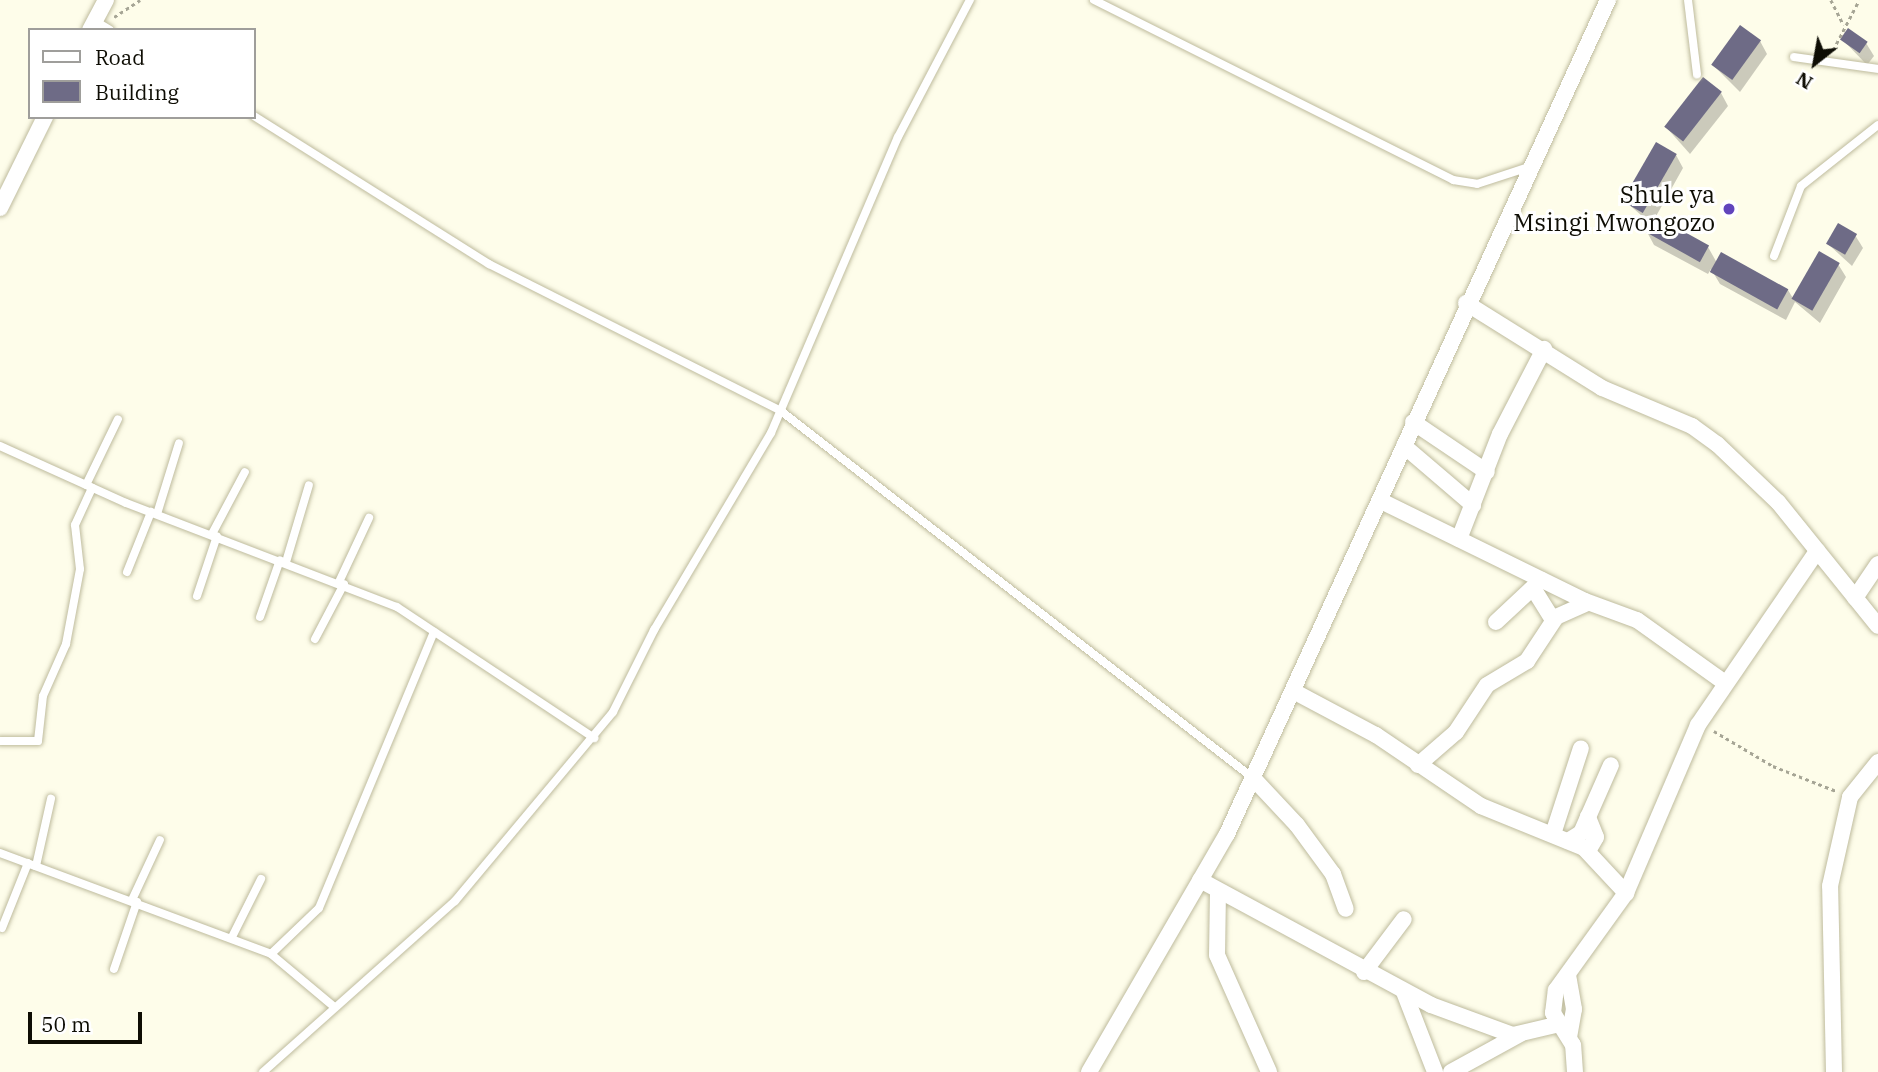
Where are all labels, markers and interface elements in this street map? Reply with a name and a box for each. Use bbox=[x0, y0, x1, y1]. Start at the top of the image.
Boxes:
legend bbox=[28, 28, 256, 119]
north arrow bbox=[1780, 28, 1850, 98]
text: Road bbox=[95, 43, 145, 71]
text: N bbox=[1792, 67, 1817, 95]
text: Building bbox=[95, 78, 179, 106]
place label: Shule ya Msingi Mwongozo bbox=[1513, 181, 1715, 237]
marker: Shule ya Msingi Mwongozo bbox=[1721, 201, 1737, 217]
scale bar bbox=[32, 998, 145, 1042]
text: 50 m bbox=[41, 1010, 91, 1038]

